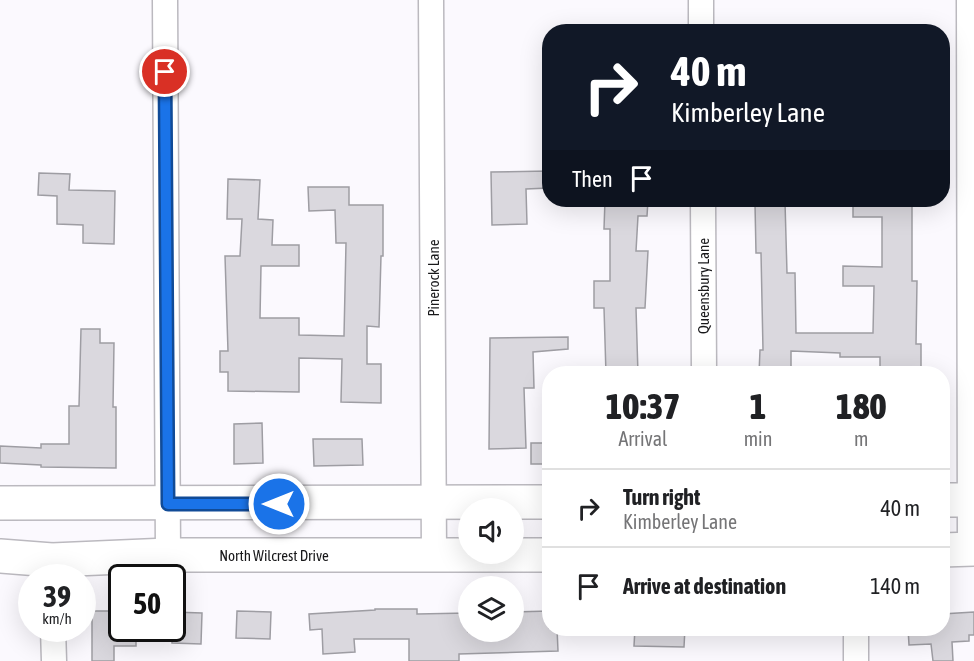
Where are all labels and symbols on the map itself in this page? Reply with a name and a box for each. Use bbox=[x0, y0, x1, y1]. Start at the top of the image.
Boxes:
pin bbox=[139, 46, 190, 97]
street label: Queensbury Lane bbox=[695, 238, 712, 334]
street label: Pinerock Lane bbox=[425, 239, 442, 317]
position arrow bbox=[247, 472, 311, 536]
street label: North Wilcrest Drive bbox=[219, 547, 329, 564]
speed limit sign: 50 bbox=[108, 564, 186, 642]

